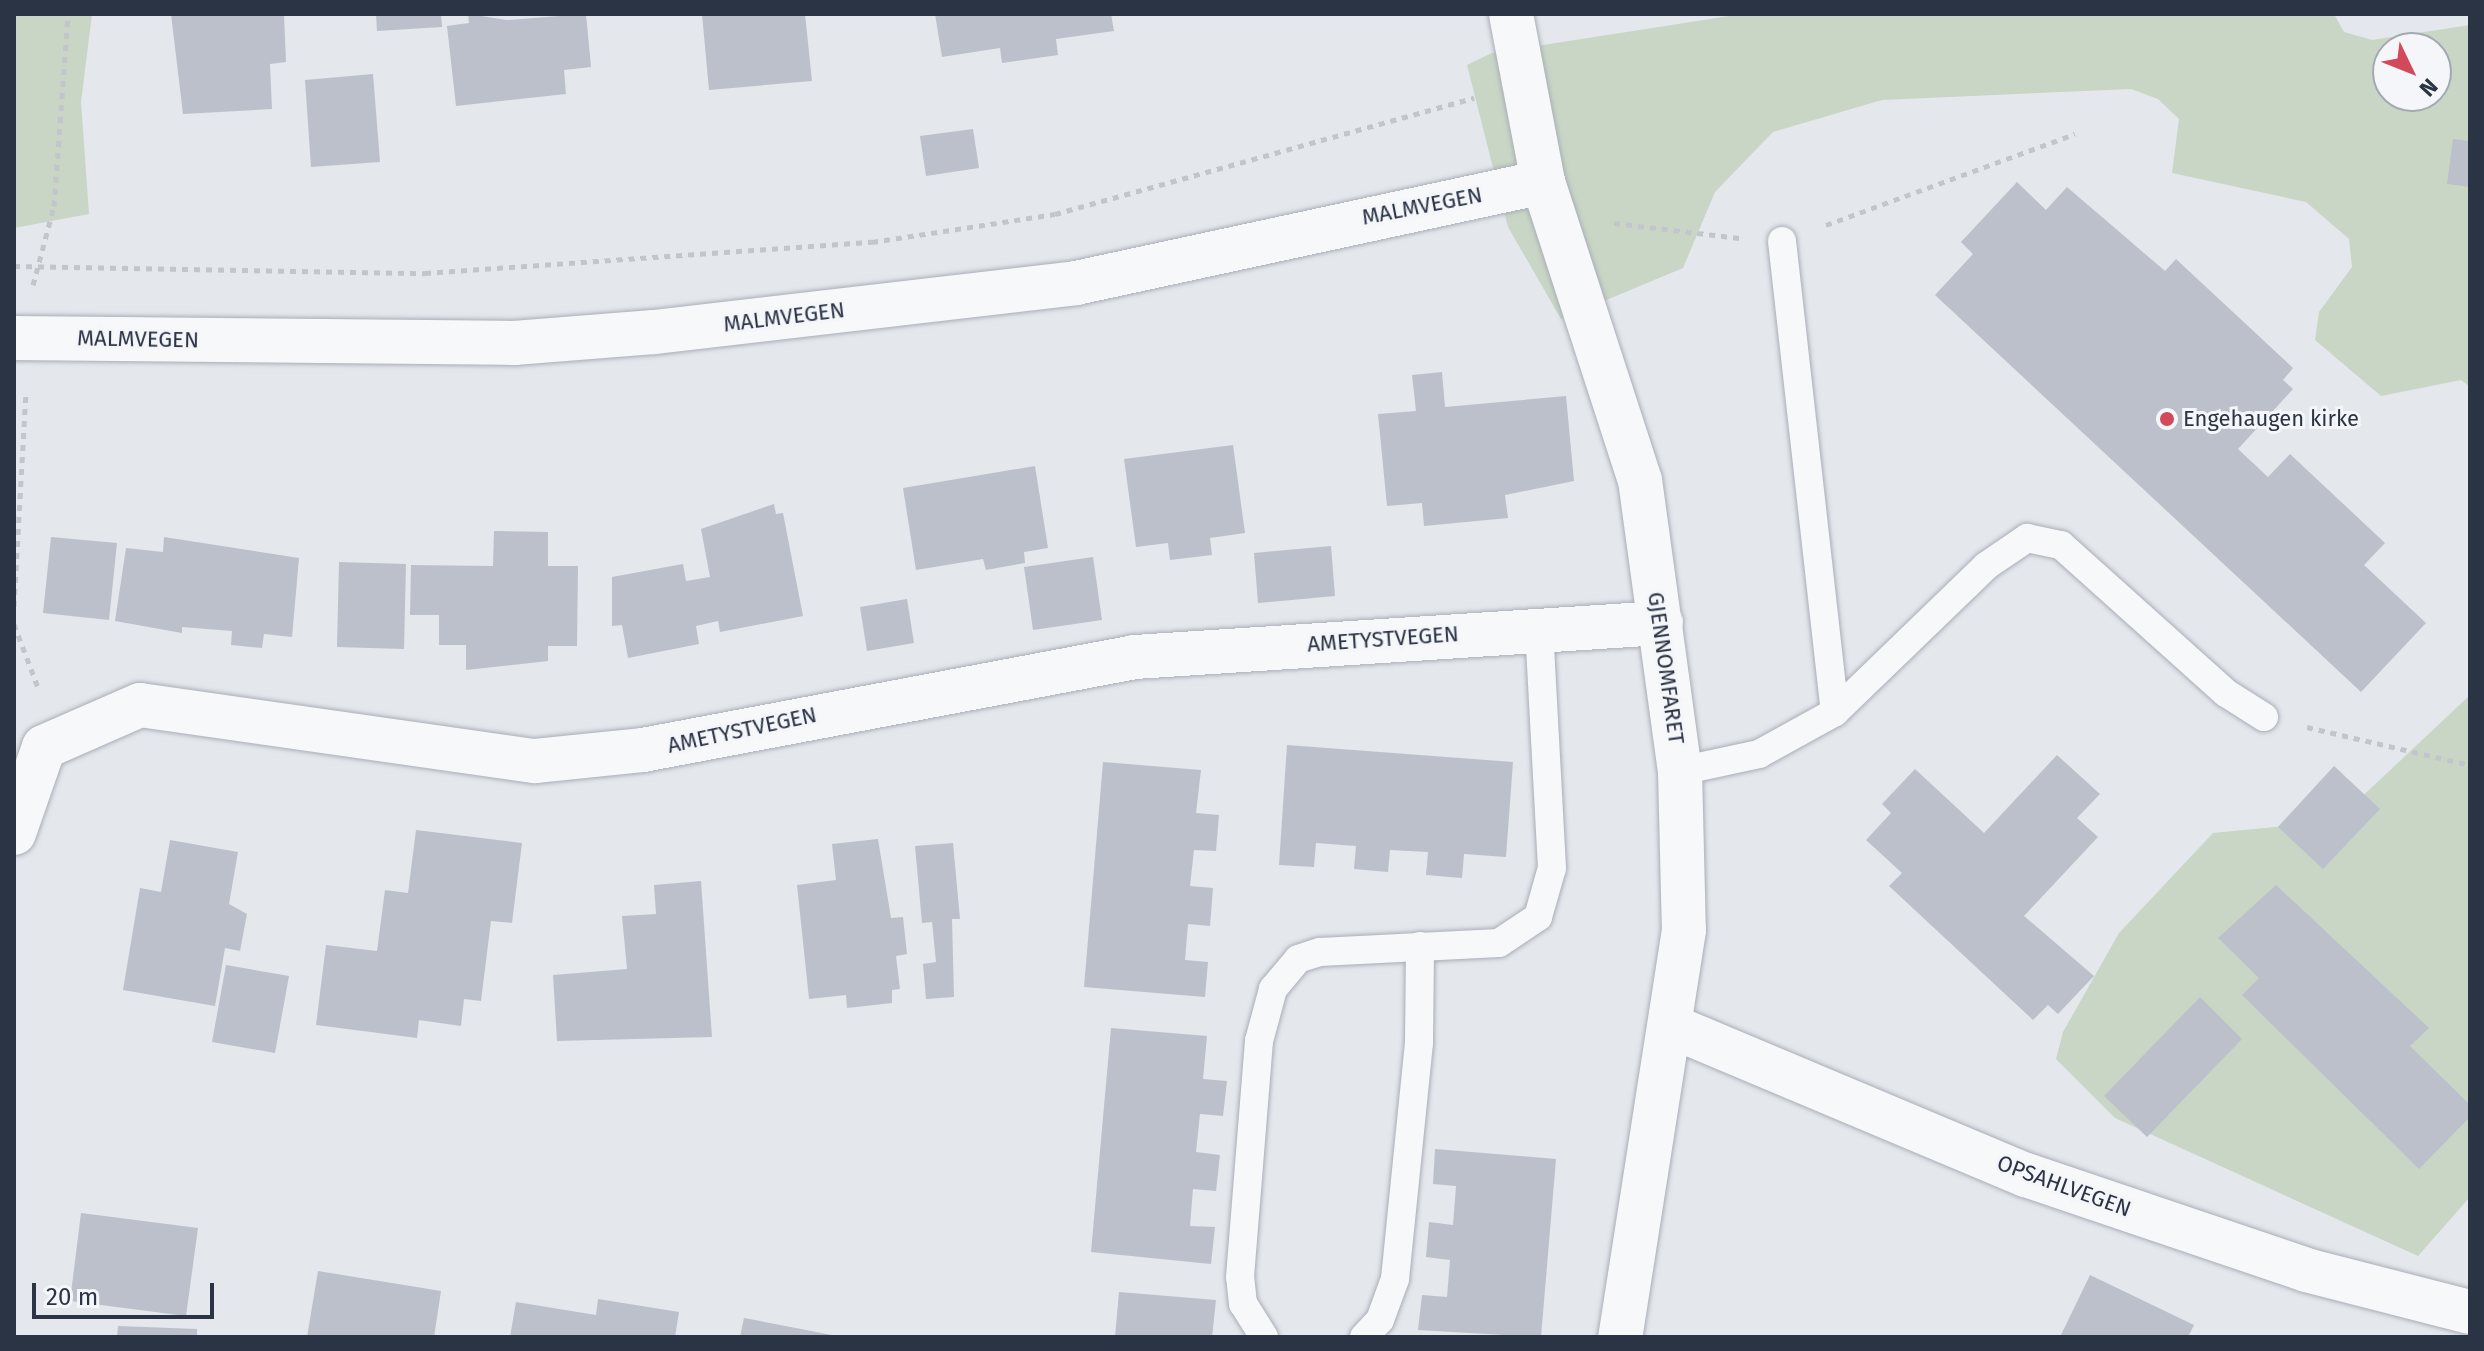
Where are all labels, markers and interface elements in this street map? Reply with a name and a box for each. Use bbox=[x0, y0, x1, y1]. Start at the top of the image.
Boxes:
north arrow bbox=[2372, 32, 2452, 112]
text: N bbox=[2414, 73, 2443, 102]
street label: MALMVEGEN bbox=[1360, 181, 1484, 231]
street label: MALMVEGEN bbox=[722, 296, 846, 338]
street label: MALMVEGEN bbox=[77, 325, 199, 353]
place label: Engehaugen kirke bbox=[2183, 406, 2359, 432]
marker: Engehaugen kirke bbox=[2158, 410, 2176, 428]
street label: GJENNOMFARET bbox=[1642, 590, 1690, 746]
street label: AMETYSTVEGEN bbox=[1306, 621, 1460, 657]
street label: AMETYSTVEGEN bbox=[665, 701, 819, 759]
street label: OPSAHLVEGEN bbox=[1993, 1150, 2135, 1222]
scale bar bbox=[36, 1267, 218, 1317]
text: 20 m bbox=[46, 1283, 98, 1311]

